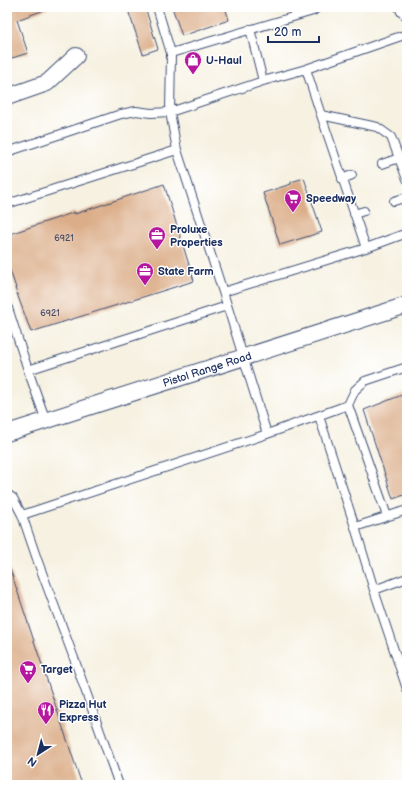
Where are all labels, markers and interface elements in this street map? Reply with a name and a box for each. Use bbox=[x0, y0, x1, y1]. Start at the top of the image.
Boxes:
scale bar bbox=[268, 18, 319, 44]
text: 20 m bbox=[274, 25, 301, 40]
shop icon: U-Haul bbox=[183, 50, 203, 75]
place label: U-Haul bbox=[206, 54, 242, 67]
supermarket icon: Speedway bbox=[283, 188, 303, 213]
place label: Speedway bbox=[306, 192, 356, 205]
place label: Proluxe Properties bbox=[170, 223, 223, 249]
office icon: Proluxe Properties bbox=[147, 225, 167, 250]
house number: 6921 bbox=[54, 233, 74, 244]
office icon: State Farm bbox=[135, 261, 155, 286]
place label: State Farm bbox=[158, 265, 214, 278]
house number: 6921 bbox=[40, 308, 60, 319]
street label: Pistol Range Road bbox=[161, 349, 253, 389]
supermarket icon: Target bbox=[18, 659, 38, 684]
place label: Target bbox=[41, 663, 73, 676]
place label: Pizza Hut Express bbox=[59, 698, 107, 724]
restaurant icon: Pizza Hut Express bbox=[36, 700, 56, 725]
north arrow bbox=[18, 734, 58, 774]
text: N bbox=[25, 754, 40, 769]

